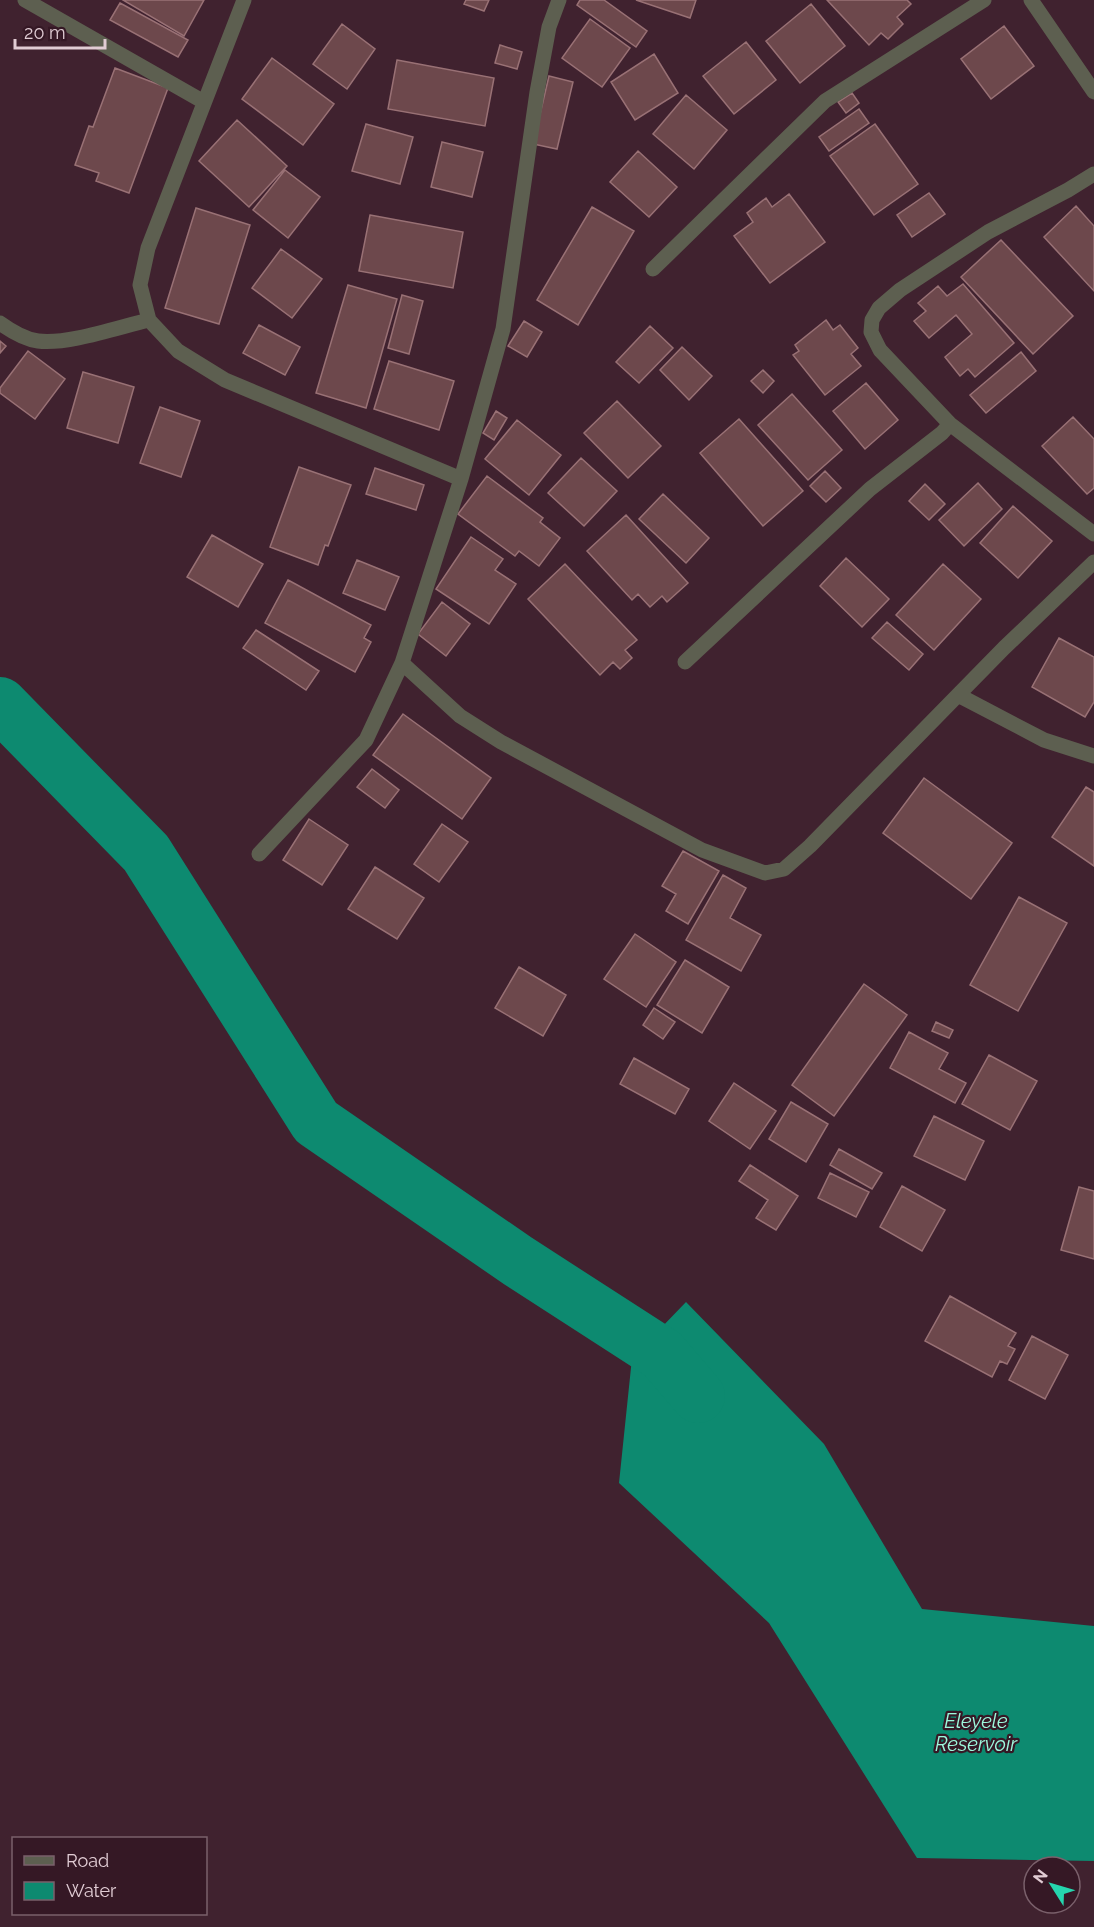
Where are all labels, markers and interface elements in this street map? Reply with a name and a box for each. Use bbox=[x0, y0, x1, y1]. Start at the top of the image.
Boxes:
scale bar bbox=[15, 12, 105, 50]
text: 20 m bbox=[24, 22, 66, 43]
water label: Eleyele Reservoir bbox=[935, 1709, 1018, 1756]
legend bbox=[12, 1837, 207, 1915]
text: Road bbox=[66, 1850, 109, 1871]
north arrow bbox=[1022, 1855, 1082, 1915]
text: N bbox=[1029, 1866, 1052, 1887]
text: Water bbox=[66, 1880, 117, 1901]

